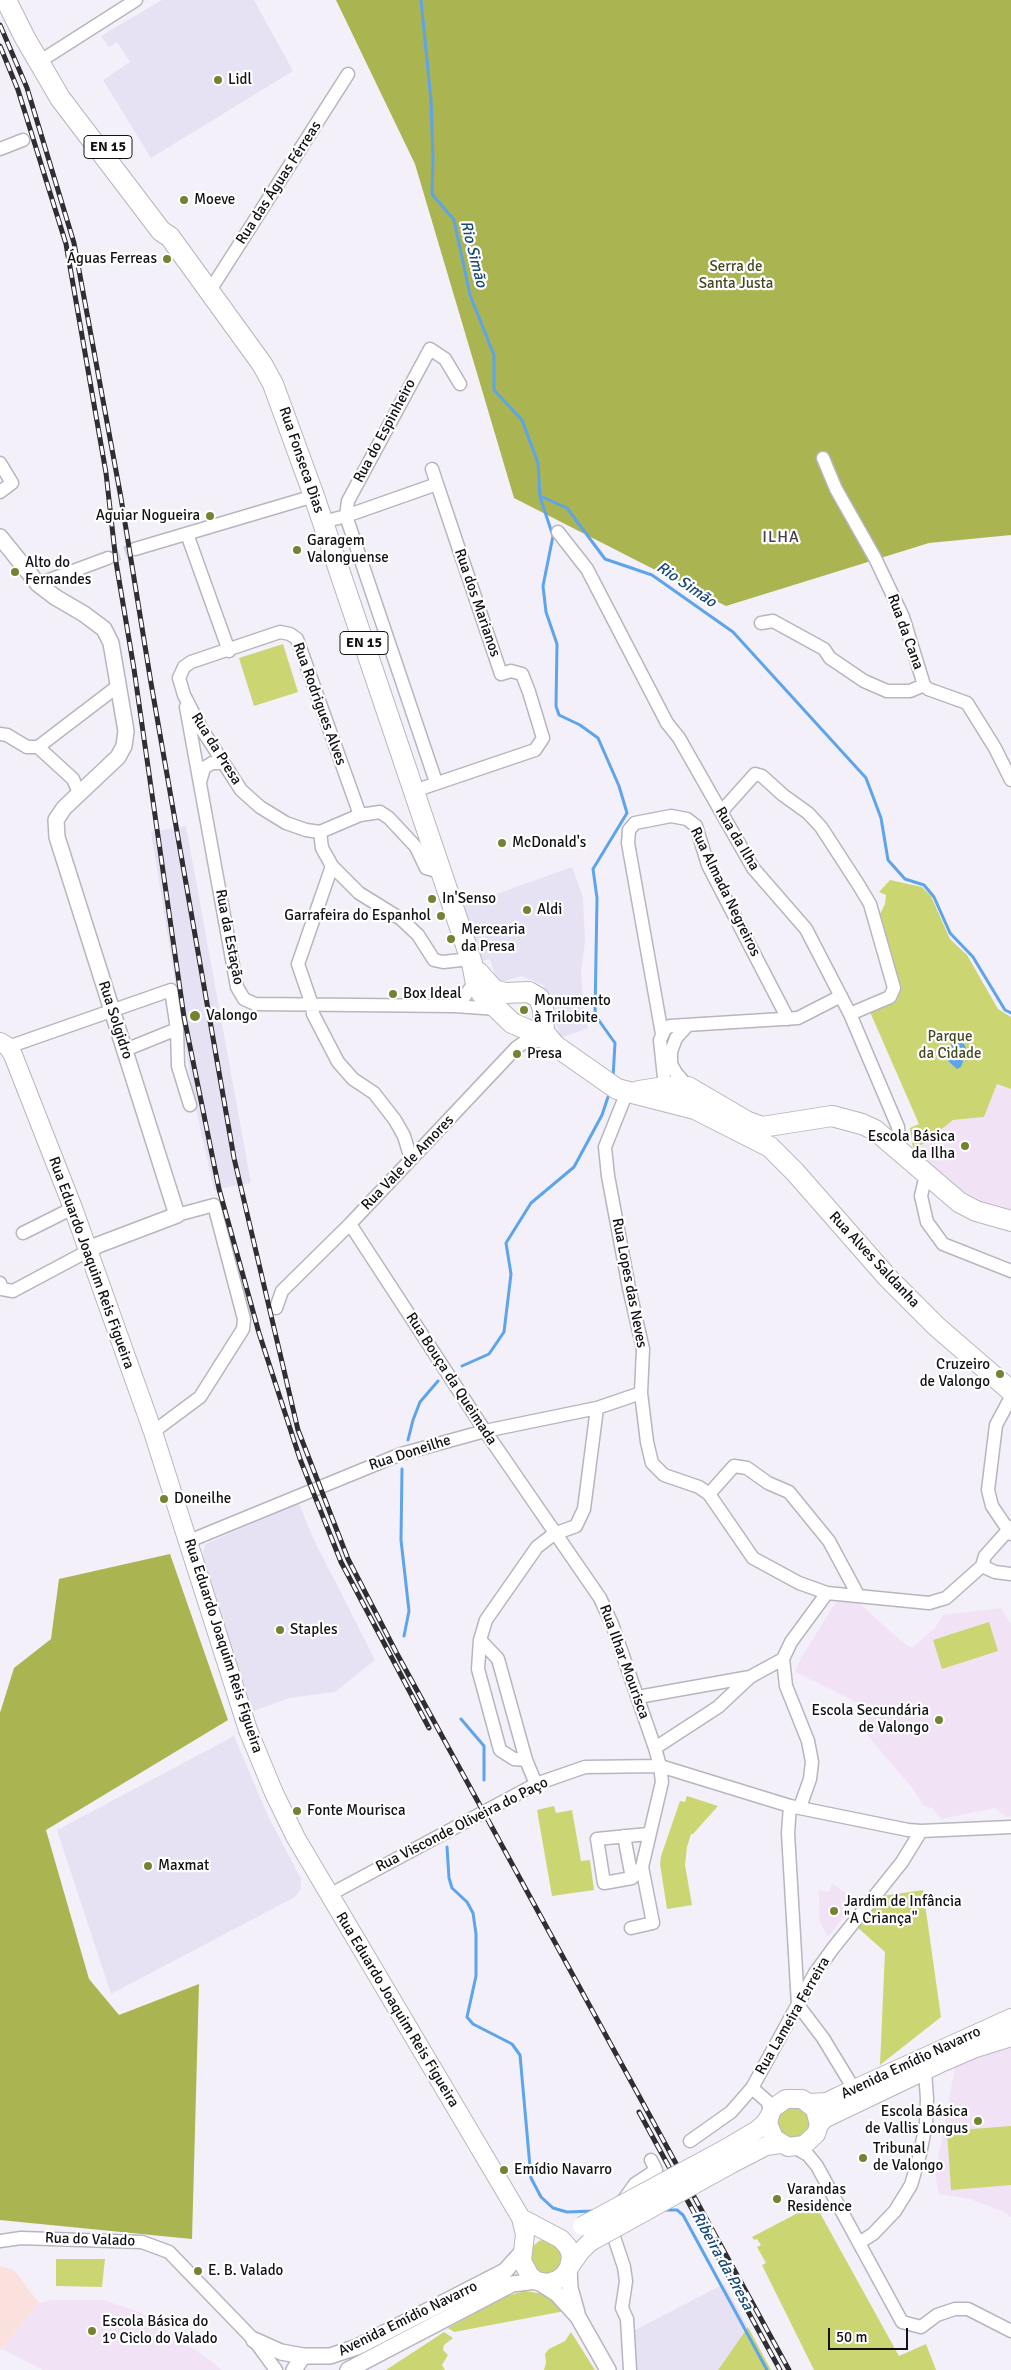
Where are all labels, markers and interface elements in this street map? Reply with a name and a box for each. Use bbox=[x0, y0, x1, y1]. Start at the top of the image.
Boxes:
place label: Lidl bbox=[228, 71, 252, 89]
marker: Lidl bbox=[212, 74, 224, 86]
street label: Rua das Águas Férreas bbox=[232, 118, 326, 248]
road number: EN 15 bbox=[84, 136, 132, 158]
place label: Moeve bbox=[194, 191, 235, 209]
marker: Moeve bbox=[178, 194, 190, 206]
water label: Rio Simão bbox=[455, 219, 491, 289]
place label: Águas Ferreas bbox=[67, 250, 157, 268]
marker: Águas Ferreas bbox=[161, 253, 173, 265]
park label: Serra de Santa Justa bbox=[699, 258, 773, 293]
street label: Rua do Espinheiro bbox=[350, 376, 420, 486]
street label: Rua Fonseca Dias bbox=[274, 405, 328, 515]
place label: Aguiar Nogueira bbox=[96, 507, 200, 525]
marker: Aguiar Nogueira bbox=[204, 510, 216, 522]
district label: ILHA bbox=[762, 528, 800, 548]
place label: Garagem Valonguense bbox=[307, 532, 389, 567]
marker: Garagem Valonguense bbox=[291, 544, 303, 556]
street label: Rua dos Marianos bbox=[450, 547, 504, 659]
place label: Alto do Fernandes bbox=[25, 554, 91, 589]
water label: Rio Simão bbox=[652, 558, 720, 612]
marker: Alto do Fernandes bbox=[9, 566, 21, 578]
street label: Rua da Cana bbox=[883, 592, 927, 672]
road number: EN 15 bbox=[340, 632, 388, 654]
street label: Rua Rodrigues Alves bbox=[288, 640, 350, 768]
street label: Rua da Presa bbox=[187, 710, 245, 788]
street label: Rua da Ilha bbox=[711, 804, 763, 874]
street label: Rua Almada Negreiros bbox=[686, 824, 764, 960]
place label: McDonald's bbox=[512, 834, 586, 852]
marker: McDonald's bbox=[496, 837, 508, 849]
street label: Rua da Estação bbox=[211, 888, 247, 986]
place label: In'Senso bbox=[442, 890, 496, 908]
marker: In'Senso bbox=[426, 893, 438, 905]
place label: Aldi bbox=[537, 901, 562, 919]
marker: Aldi bbox=[521, 904, 533, 916]
place label: Garrafeira do Espanhol bbox=[284, 907, 431, 925]
marker: Garrafeira do Espanhol bbox=[435, 910, 447, 922]
place label: Mercearia da Presa bbox=[461, 921, 525, 956]
marker: Mercearia da Presa bbox=[445, 933, 457, 945]
street label: Rua Solgidro bbox=[94, 979, 136, 1061]
place label: Box Ideal bbox=[403, 985, 462, 1003]
marker: Box Ideal bbox=[387, 988, 399, 1000]
place label: Monumento à Trilobite bbox=[534, 992, 611, 1027]
marker: Monumento à Trilobite bbox=[518, 1004, 530, 1016]
place label: Valongo bbox=[206, 1007, 258, 1025]
marker: Valongo bbox=[188, 1009, 202, 1023]
park label: Parque da Cidade bbox=[919, 1028, 981, 1063]
place label: Presa bbox=[527, 1045, 562, 1063]
marker: Presa bbox=[511, 1048, 523, 1060]
street label: Rua Vale de Amores bbox=[358, 1112, 458, 1214]
place label: Escola Básica da Ilha bbox=[868, 1128, 955, 1163]
marker: Escola Básica da Ilha bbox=[959, 1140, 971, 1152]
street label: Rua Eduardo Joaquim Reis Figueira bbox=[44, 1154, 138, 1372]
street label: Rua Alves Saldanha bbox=[825, 1208, 923, 1312]
street label: Rua Lopes das Neves bbox=[608, 1217, 650, 1349]
street label: Rua Bouça da Queimada bbox=[401, 1309, 501, 1449]
place label: Cruzeiro de Valongo bbox=[920, 1356, 990, 1391]
marker: Cruzeiro de Valongo bbox=[994, 1368, 1006, 1380]
street label: Rua Doneilhe bbox=[367, 1431, 453, 1475]
place label: Doneilhe bbox=[174, 1490, 231, 1508]
marker: Doneilhe bbox=[158, 1493, 170, 1505]
street label: Rua Eduardo Joaquim Reis Figueira bbox=[180, 1536, 266, 1756]
street label: Rua Ilhar Mourisca bbox=[595, 1602, 653, 1722]
place label: Staples bbox=[290, 1621, 337, 1639]
marker: Staples bbox=[274, 1624, 286, 1636]
place label: Escola Secundária de Valongo bbox=[812, 1702, 929, 1737]
marker: Escola Secundária de Valongo bbox=[933, 1714, 945, 1726]
street label: Rua Visconde Oliveira do Paço bbox=[373, 1774, 551, 1876]
place label: Fonte Mourisca bbox=[307, 1802, 405, 1820]
marker: Fonte Mourisca bbox=[291, 1805, 303, 1817]
place label: Maxmat bbox=[158, 1857, 209, 1875]
marker: Maxmat bbox=[142, 1860, 154, 1872]
place label: Jardim de Infância "A Criança" bbox=[844, 1893, 962, 1928]
marker: Jardim de Infância "A Criança" bbox=[828, 1905, 840, 1917]
street label: Rua Eduardo Joaquim Reis Figueira bbox=[331, 1909, 463, 2111]
street label: Rua Lameira Ferreira bbox=[752, 1954, 834, 2078]
street label: Avenida Emídio Navarro bbox=[838, 2023, 984, 2103]
place label: Escola Básica de Vallis Longus bbox=[865, 2103, 968, 2138]
marker: Escola Básica de Vallis Longus bbox=[972, 2115, 984, 2127]
place label: Tribunal de Valongo bbox=[873, 2140, 943, 2175]
marker: Tribunal de Valongo bbox=[857, 2152, 869, 2164]
place label: Emídio Navarro bbox=[514, 2161, 612, 2179]
marker: Emídio Navarro bbox=[498, 2164, 510, 2176]
place label: Varandas Residence bbox=[787, 2181, 852, 2216]
marker: Varandas Residence bbox=[771, 2193, 783, 2205]
water label: Ribeira da Presa bbox=[687, 2208, 757, 2314]
street label: Rua do Valado bbox=[45, 2229, 135, 2251]
place label: E. B. Valado bbox=[208, 2262, 283, 2280]
marker: E. B. Valado bbox=[192, 2265, 204, 2277]
street label: Avenida Emídio Navarro bbox=[336, 2278, 480, 2360]
place label: Escola Básica do 1º Ciclo do Valado bbox=[102, 2313, 218, 2348]
scale bar bbox=[831, 2318, 911, 2350]
marker: Escola Básica do 1º Ciclo do Valado bbox=[86, 2325, 98, 2337]
text: 50 m bbox=[836, 2328, 867, 2346]

